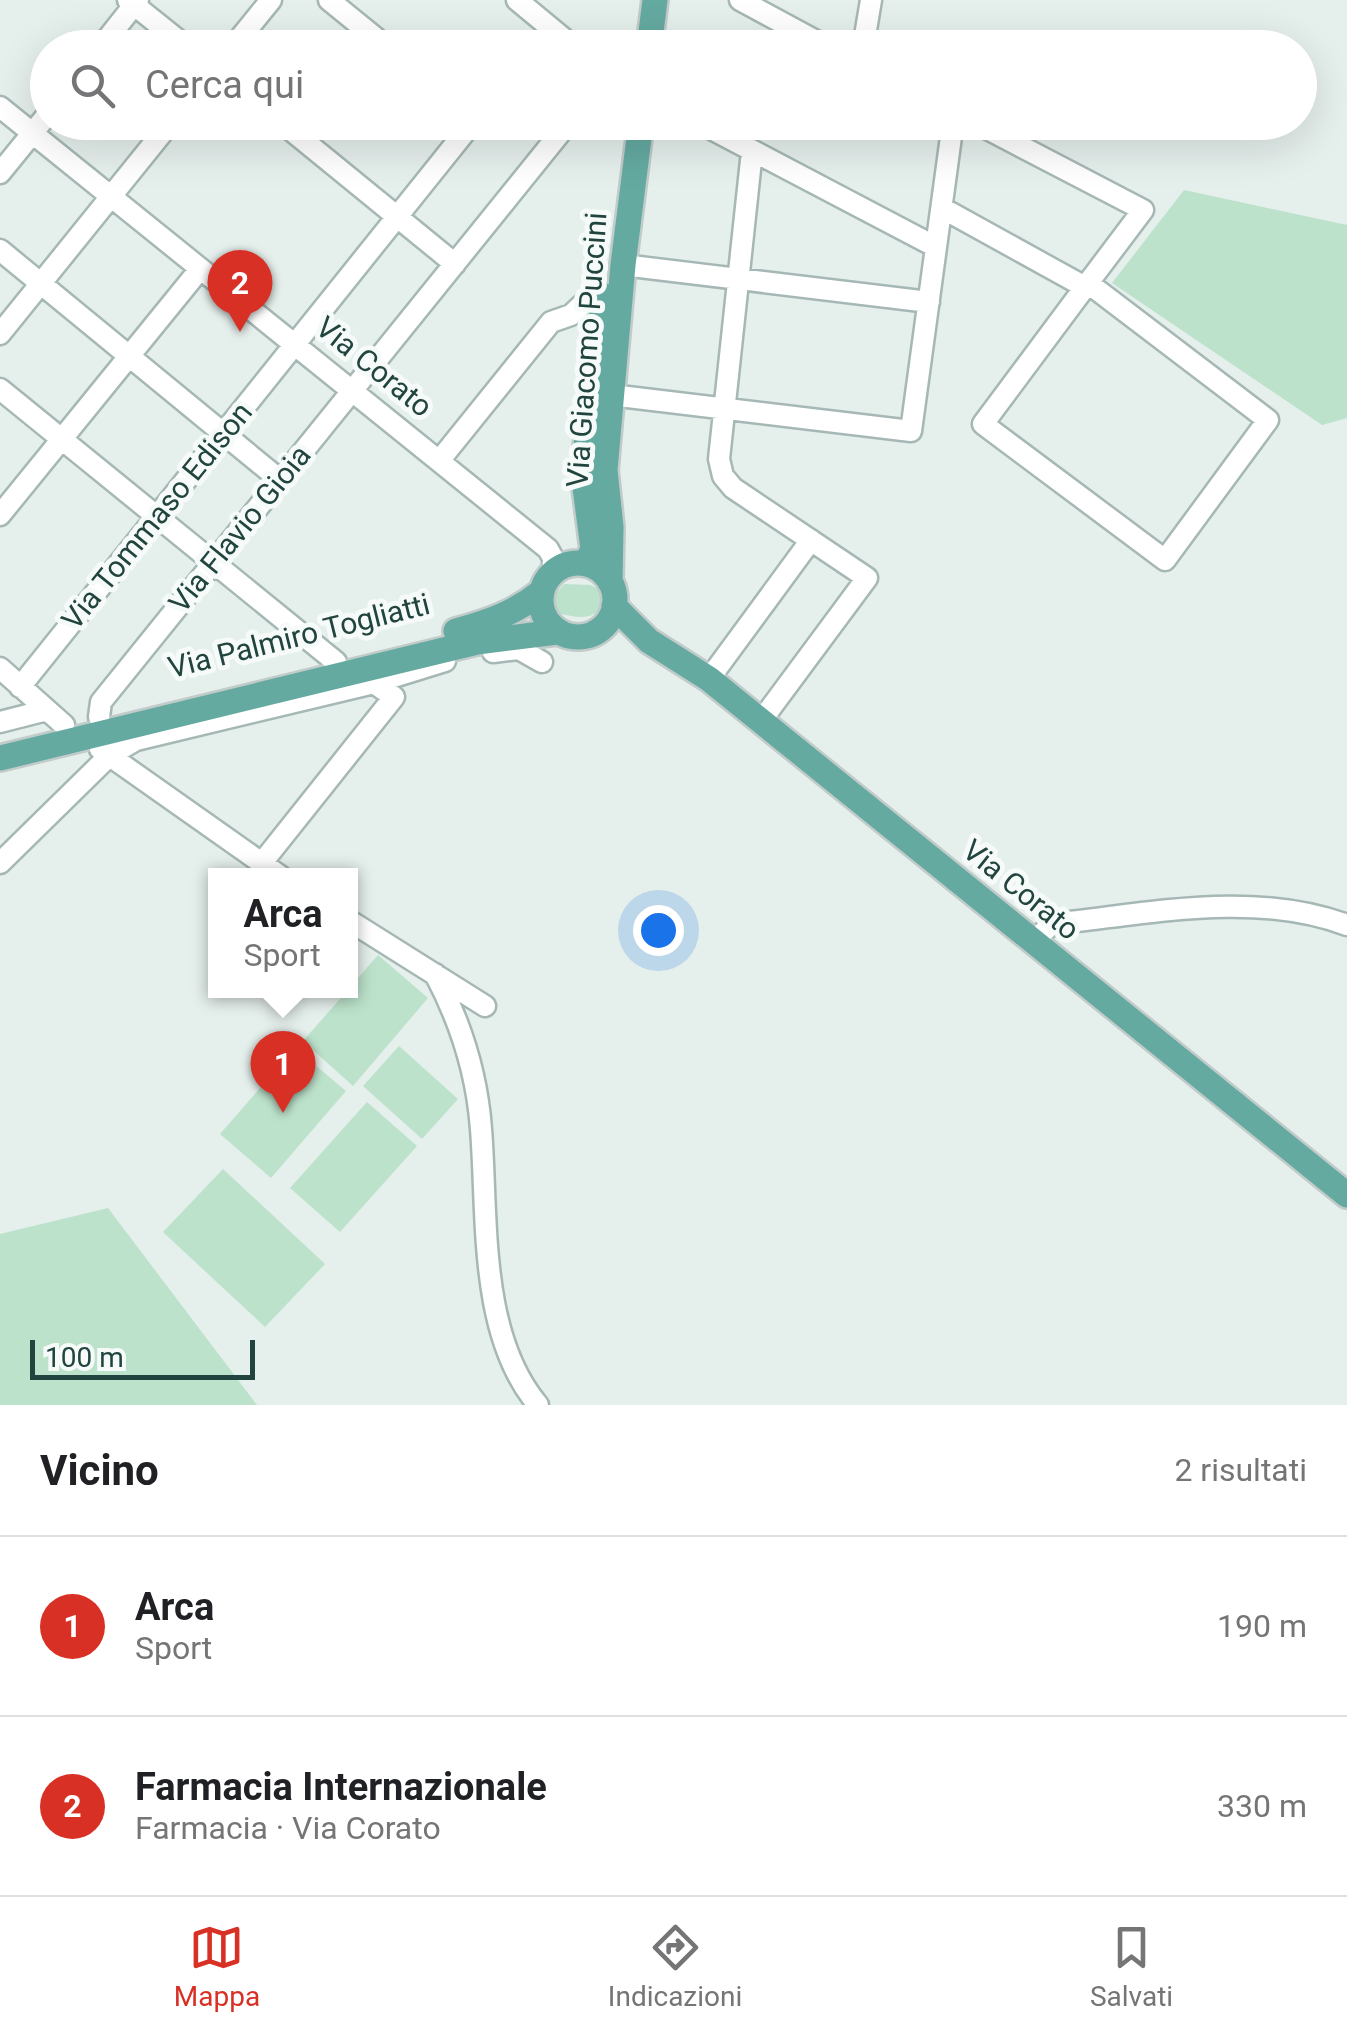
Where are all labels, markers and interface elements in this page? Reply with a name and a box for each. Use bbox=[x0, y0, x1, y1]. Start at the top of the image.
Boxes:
search box bbox=[30, 30, 1317, 140]
icon: search bbox=[65, 58, 120, 113]
text: Cerca qui bbox=[145, 63, 304, 107]
street label: Via Giacomo Puccini bbox=[559, 211, 614, 489]
pin: 2 bbox=[208, 250, 272, 332]
street label: Via Corato bbox=[309, 309, 439, 424]
street label: Via Tommaso Edison bbox=[54, 395, 259, 636]
street label: Via Flavio Gioia bbox=[162, 438, 318, 619]
street label: Via Palmiro Togliatti bbox=[165, 586, 433, 685]
street label: Via Corato bbox=[956, 832, 1086, 947]
popup bbox=[208, 868, 358, 998]
text: Arca bbox=[243, 892, 323, 936]
your location bbox=[633, 905, 684, 956]
text: Sport bbox=[243, 936, 321, 974]
pin: 1 bbox=[250, 1030, 316, 1113]
scale bar bbox=[30, 1335, 255, 1380]
text: 100 m bbox=[45, 1341, 124, 1374]
text: Vicino bbox=[40, 1446, 159, 1495]
text: 2 risultati bbox=[1174, 1451, 1307, 1489]
text: Arca bbox=[135, 1585, 214, 1629]
text: 1 bbox=[63, 1607, 82, 1645]
text: 190 m bbox=[1217, 1607, 1307, 1645]
text: Sport bbox=[135, 1629, 212, 1667]
text: Farmacia Internazionale bbox=[135, 1765, 547, 1809]
text: 2 bbox=[63, 1787, 82, 1825]
text: 330 m bbox=[1217, 1787, 1307, 1825]
text: Farmacia · Via Corato bbox=[135, 1809, 441, 1847]
tab: Mappa bbox=[174, 1920, 260, 2013]
tab: Indicazioni bbox=[608, 1920, 742, 2013]
tab: Salvati bbox=[1090, 1920, 1173, 2013]

